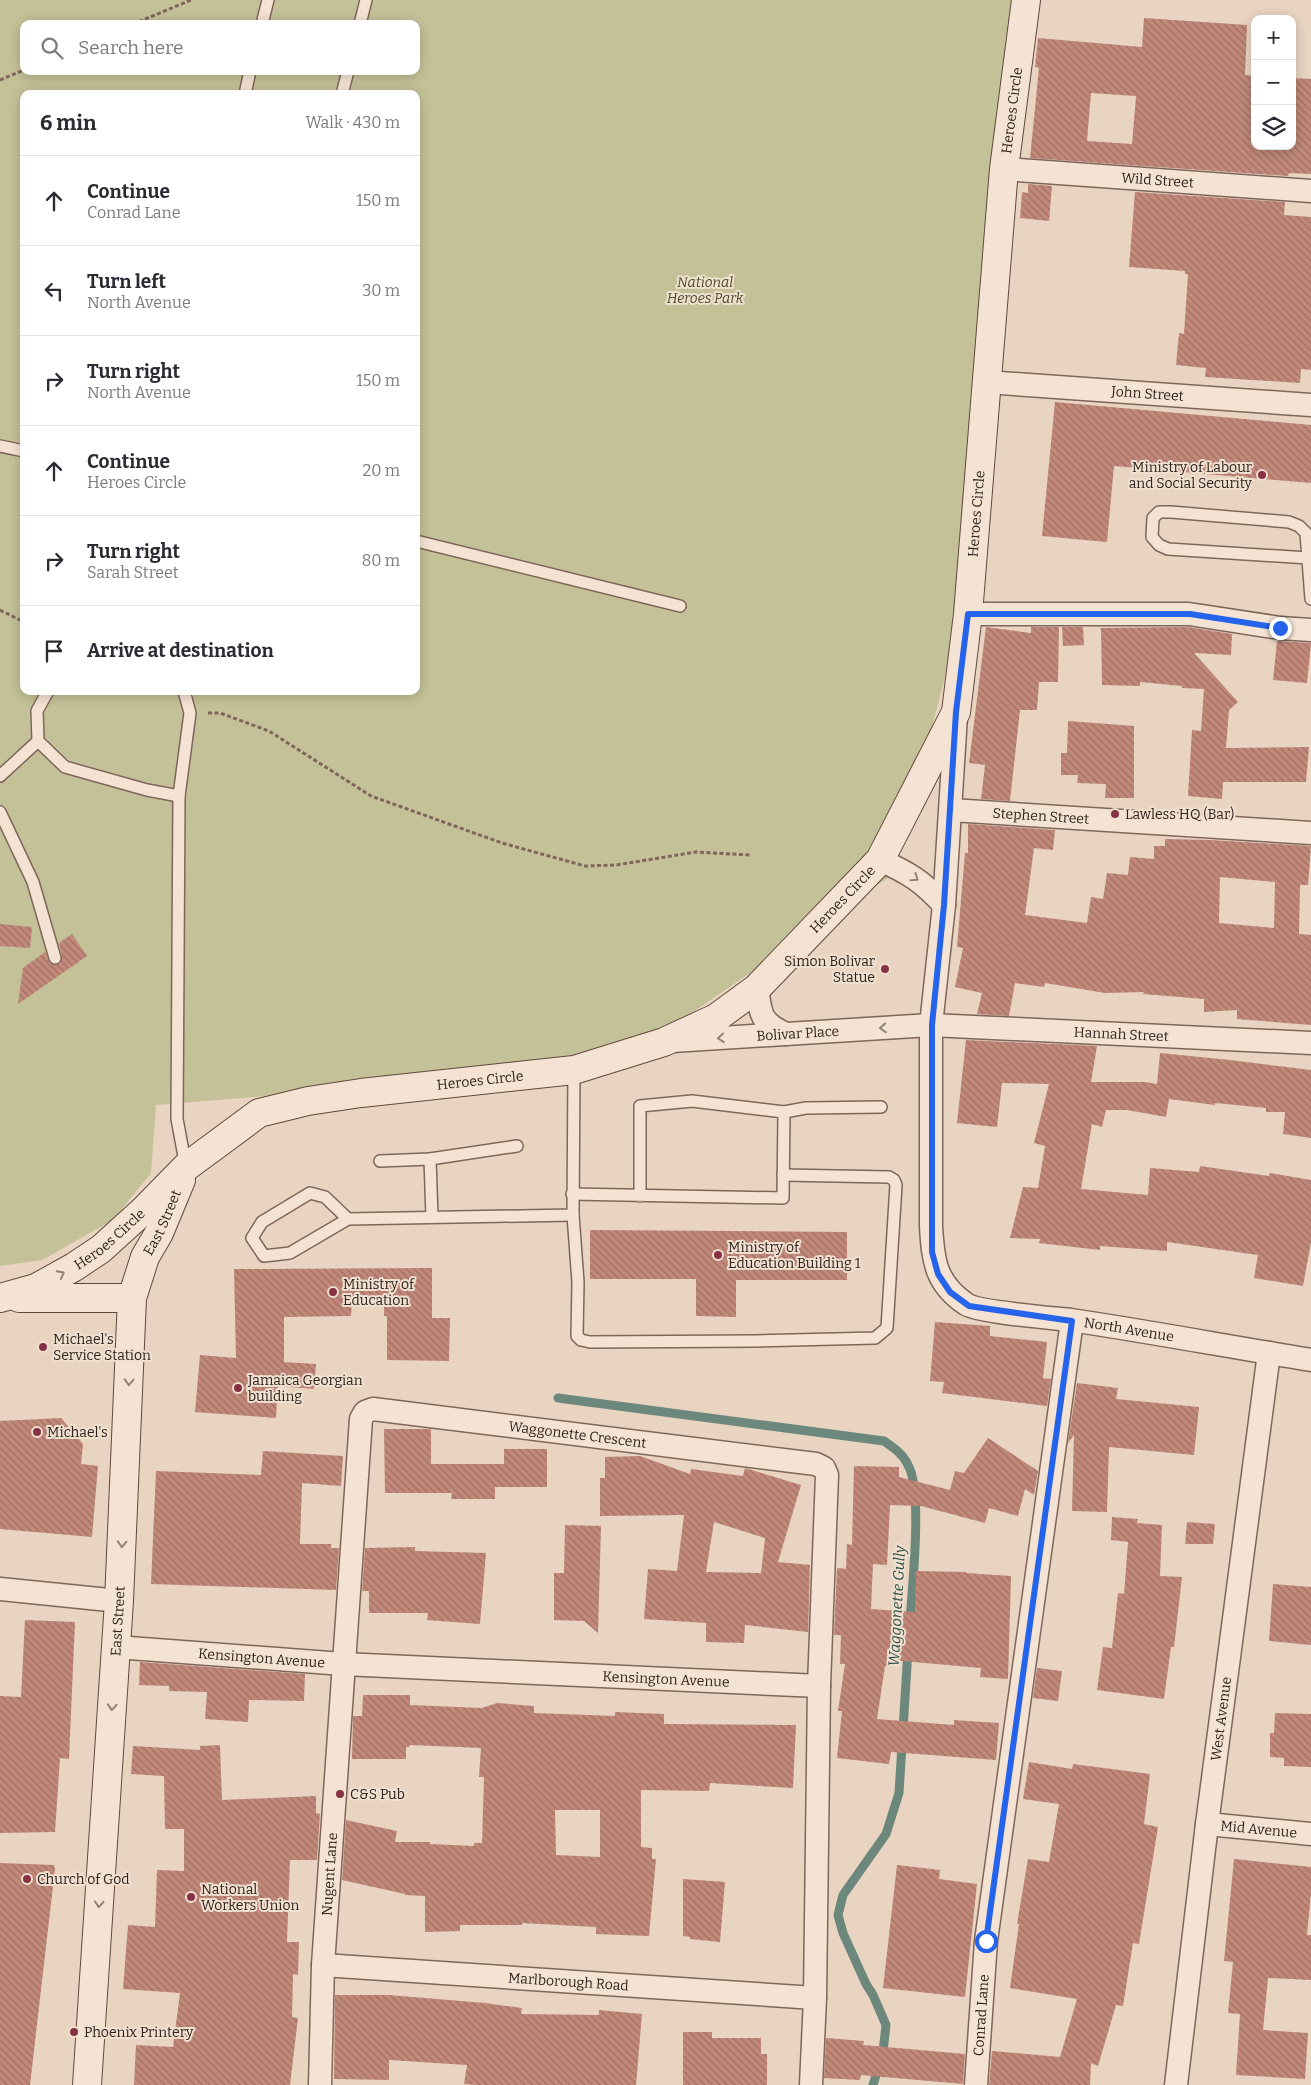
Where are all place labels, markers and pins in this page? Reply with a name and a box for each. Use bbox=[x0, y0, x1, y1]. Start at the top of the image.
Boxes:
place label: Ministry of Labour and Social Security bbox=[1129, 459, 1253, 492]
marker: Ministry of Labour and Social Security bbox=[1256, 469, 1268, 481]
place label: Lawless HQ (Bar) bbox=[1125, 806, 1234, 823]
marker: Lawless HQ (Bar) bbox=[1109, 808, 1121, 820]
place label: Simon Bolivar Statue bbox=[784, 953, 875, 986]
marker: Simon Bolivar Statue bbox=[879, 963, 891, 975]
place label: Ministry of Education Building 1 bbox=[728, 1239, 861, 1272]
marker: Ministry of Education Building 1 bbox=[712, 1249, 724, 1261]
place label: Ministry of Education bbox=[343, 1276, 415, 1309]
marker: Ministry of Education bbox=[327, 1286, 339, 1298]
place label: Michael's Service Station bbox=[53, 1331, 151, 1364]
marker: Michael's Service Station bbox=[37, 1341, 49, 1353]
place label: Jamaica Georgian building bbox=[247, 1372, 363, 1405]
marker: Jamaica Georgian building bbox=[232, 1382, 244, 1394]
place label: Michael's bbox=[47, 1424, 108, 1441]
marker: Michael's bbox=[31, 1426, 43, 1438]
place label: C&S Pub bbox=[350, 1786, 405, 1803]
marker: C&S Pub bbox=[334, 1788, 346, 1800]
place label: Church of God bbox=[37, 1871, 130, 1888]
marker: Church of God bbox=[21, 1873, 33, 1885]
place label: National Workers Union bbox=[201, 1881, 299, 1914]
marker: National Workers Union bbox=[185, 1891, 197, 1903]
place label: Phoenix Printery bbox=[84, 2024, 194, 2041]
marker: Phoenix Printery bbox=[68, 2026, 80, 2038]

